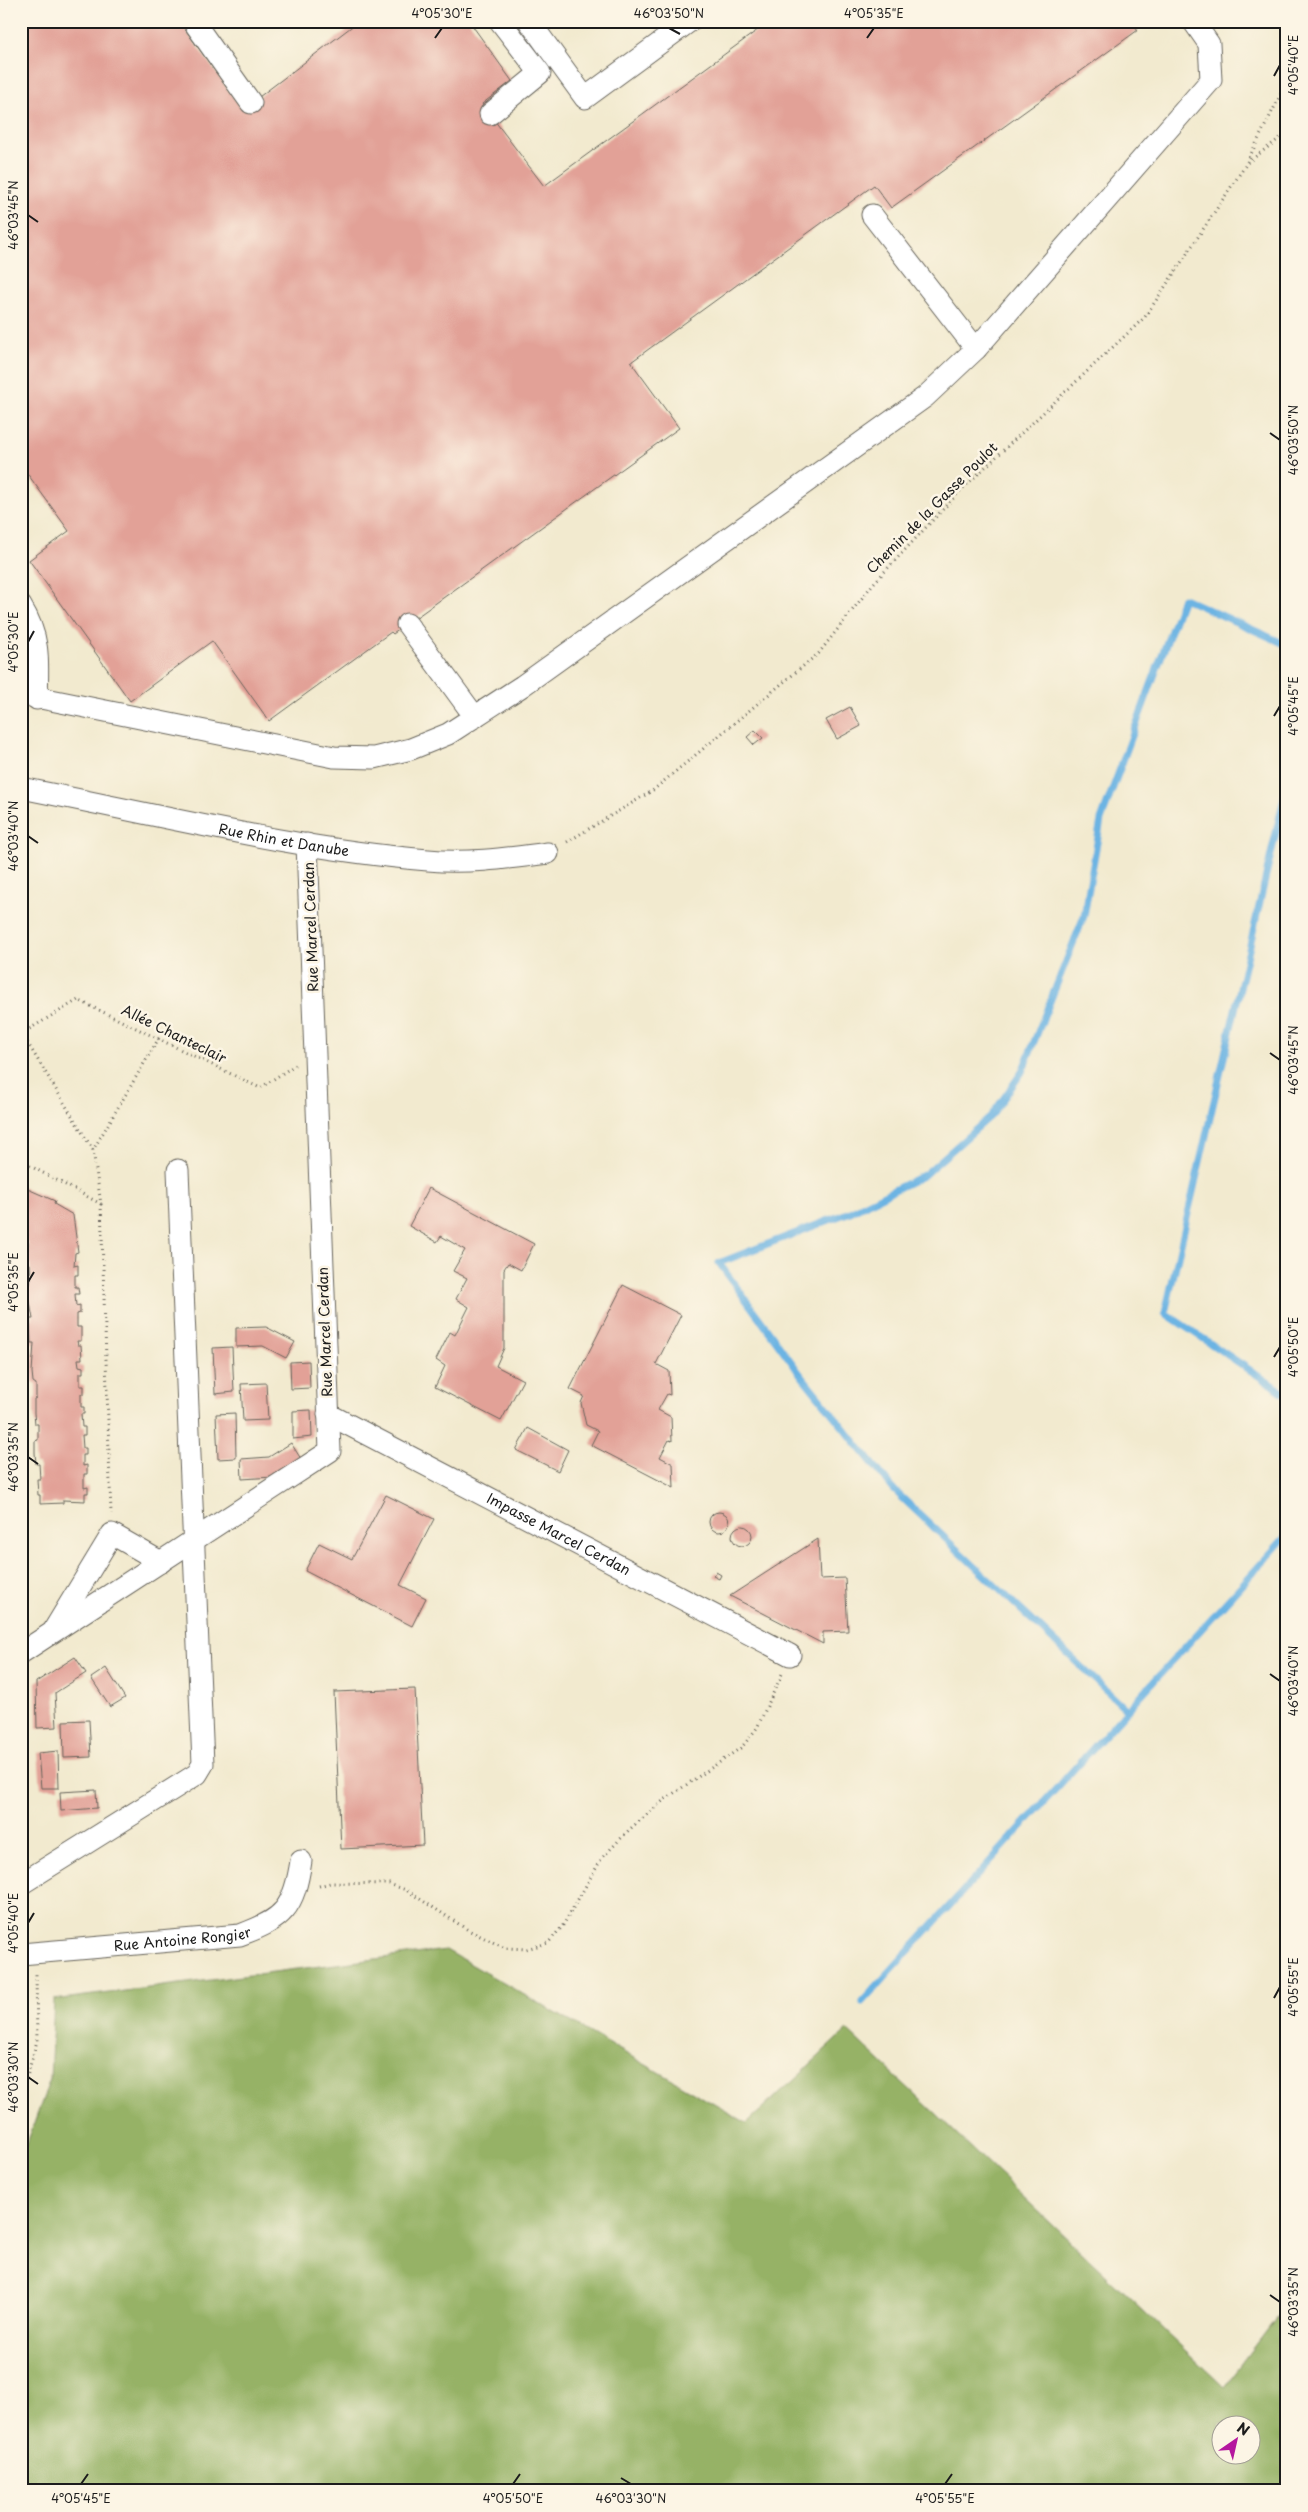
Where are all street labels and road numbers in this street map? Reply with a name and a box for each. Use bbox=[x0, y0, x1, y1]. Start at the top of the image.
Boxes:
street label: Chemin de la Gasse Poulot bbox=[861, 437, 1002, 578]
street label: Rue Rhin et Danube bbox=[217, 818, 351, 861]
street label: Rue Marcel Cerdan bbox=[298, 862, 323, 992]
street label: Allée Chanteclair bbox=[118, 999, 231, 1068]
street label: Rue Marcel Cerdan bbox=[312, 1267, 337, 1397]
street label: Impasse Marcel Cerdan bbox=[483, 1488, 634, 1580]
street label: Rue Antoine Rongier bbox=[113, 1921, 254, 1956]

